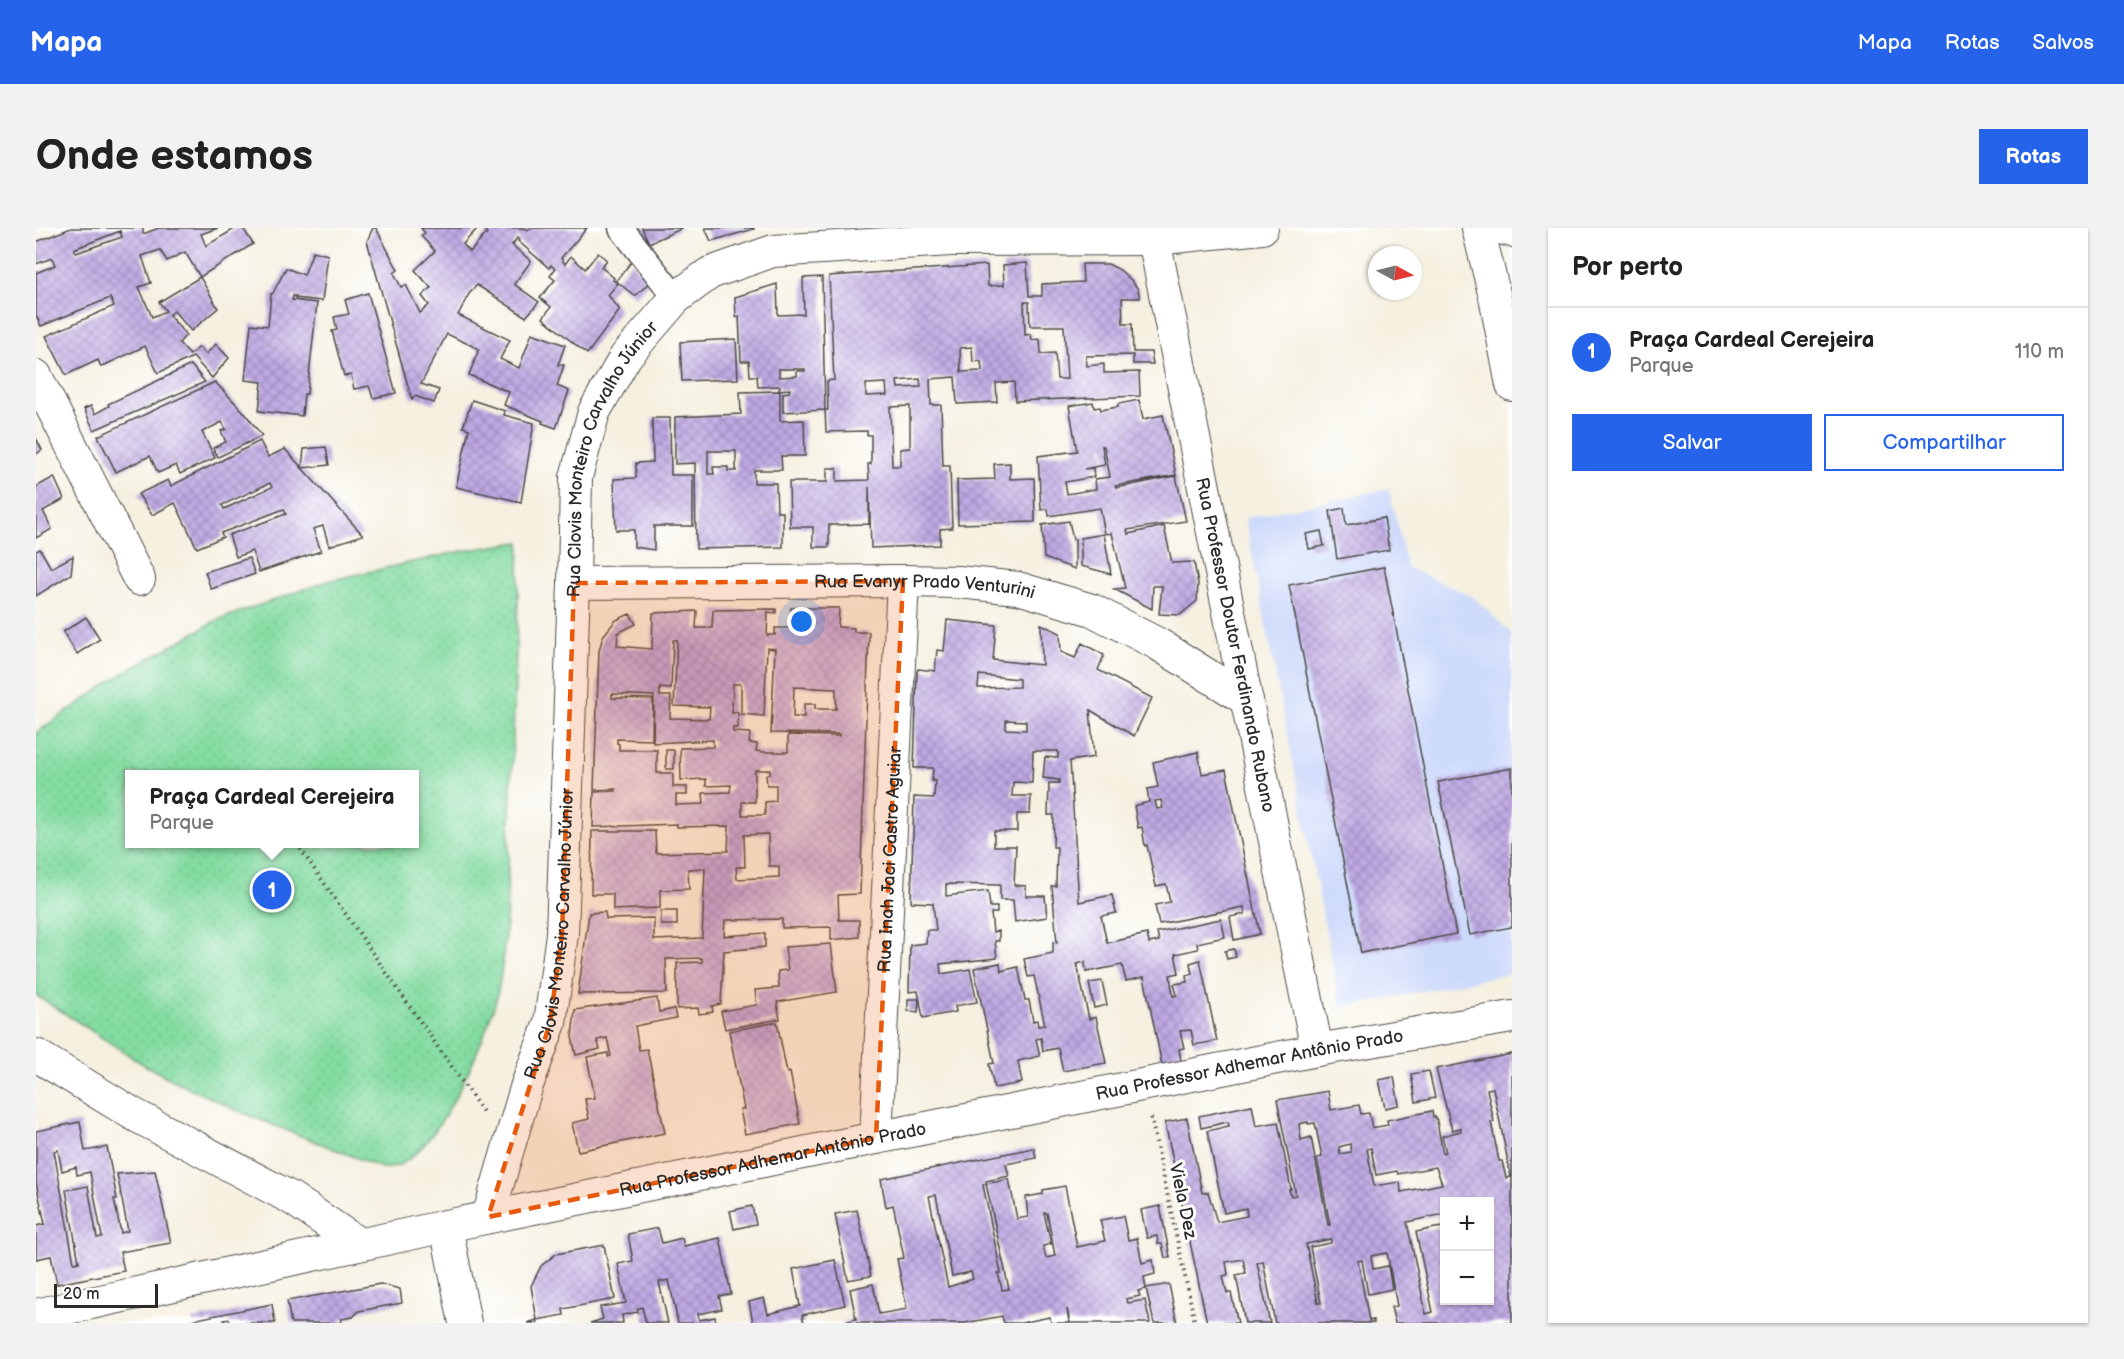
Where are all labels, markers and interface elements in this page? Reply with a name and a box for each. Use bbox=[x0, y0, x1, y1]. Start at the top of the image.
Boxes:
text: Mapa bbox=[30, 26, 102, 59]
text: Mapa bbox=[1858, 30, 1912, 55]
text: Rotas bbox=[1945, 30, 2000, 55]
text: Salvos bbox=[2033, 30, 2094, 55]
button: Rotas bbox=[1979, 129, 2088, 184]
text: Onde estamos bbox=[36, 131, 313, 182]
north arrow bbox=[1368, 246, 1422, 300]
text: Por perto bbox=[1572, 252, 1683, 283]
street label: Rua Clovis Monteiro Carvalho Júnior bbox=[563, 316, 662, 598]
text: Praça Cardeal Cerejeira bbox=[1629, 327, 1874, 354]
text: 1 bbox=[1587, 340, 1596, 364]
text: 110 m bbox=[2015, 340, 2064, 364]
text: Parque bbox=[1629, 354, 1694, 378]
button: Salvar bbox=[1572, 414, 1812, 471]
button: Compartilhar bbox=[1824, 414, 2064, 471]
street label: Rua Professor Doutor Ferdinando Rubano bbox=[1192, 476, 1279, 814]
street label: Rua Evanyr Prado Venturini bbox=[814, 570, 1038, 603]
your location bbox=[787, 607, 816, 636]
street label: Rua Inah Jaci Castro Aguiar bbox=[874, 745, 906, 973]
popup bbox=[125, 770, 419, 848]
text: Praça Cardeal Cerejeira bbox=[149, 784, 395, 811]
street label: Rua Clovis Monteiro Carvalho Júnior bbox=[520, 787, 577, 1082]
text: Parque bbox=[149, 811, 214, 835]
pin: 1 bbox=[252, 868, 292, 912]
street label: Rua Professor Adhemar Antônio Prado bbox=[1094, 1025, 1405, 1104]
street label: Rua Professor Adhemar Antônio Prado bbox=[617, 1118, 928, 1201]
street label: Viela Dez bbox=[1165, 1161, 1201, 1241]
map controls bbox=[1440, 1197, 1494, 1305]
button: + bbox=[1440, 1197, 1494, 1251]
button: − bbox=[1440, 1251, 1494, 1305]
scale bar bbox=[54, 1281, 158, 1308]
text: 20 m bbox=[63, 1285, 99, 1304]

